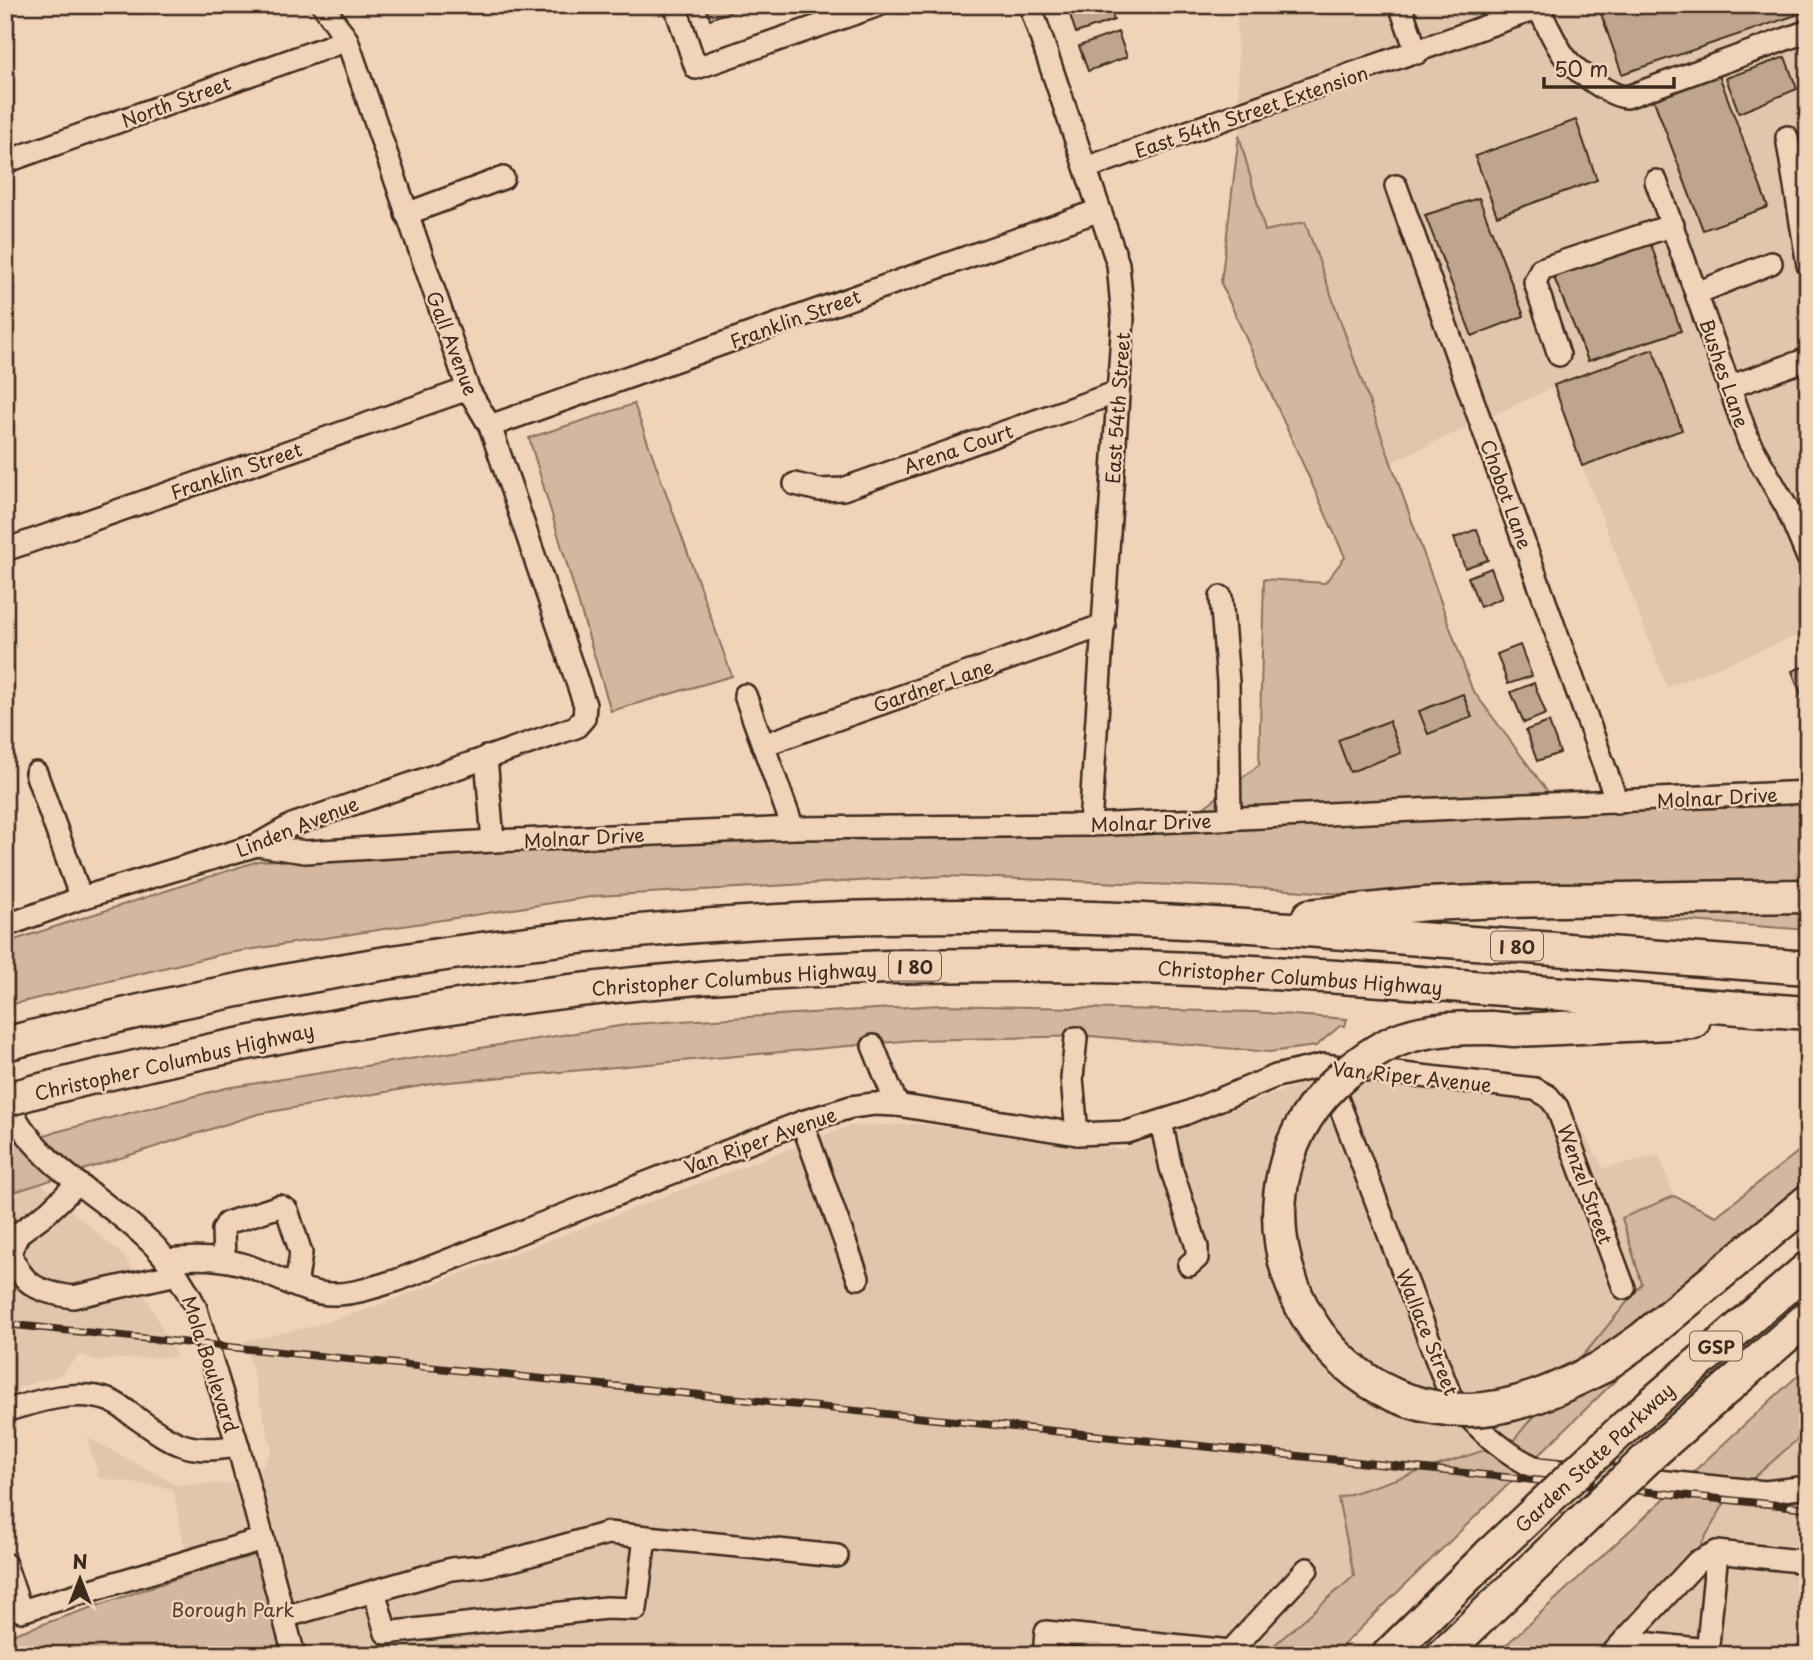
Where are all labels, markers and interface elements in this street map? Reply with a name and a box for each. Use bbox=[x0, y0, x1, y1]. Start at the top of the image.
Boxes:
scale bar bbox=[1544, 46, 1673, 90]
text: 50 m bbox=[1554, 52, 1608, 84]
street label: East 54th Street Extension bbox=[1131, 58, 1371, 164]
street label: North Street bbox=[117, 68, 235, 134]
street label: Franklin Street bbox=[726, 281, 864, 355]
street label: Gall Avenue bbox=[420, 287, 486, 399]
street label: Bushes Lane bbox=[1693, 315, 1757, 431]
street label: East 54th Street bbox=[1098, 331, 1136, 485]
street label: Arena Court bbox=[900, 416, 1017, 480]
street label: Franklin Street bbox=[167, 434, 306, 506]
street label: Chobot Lane bbox=[1474, 435, 1540, 553]
street label: Gardner Lane bbox=[869, 651, 997, 719]
street label: Molnar Drive bbox=[1656, 780, 1778, 814]
street label: Linden Avenue bbox=[232, 789, 362, 863]
street label: Molnar Drive bbox=[1090, 806, 1212, 838]
street label: Molnar Drive bbox=[523, 820, 645, 854]
road number: I 80 bbox=[1491, 931, 1543, 960]
road number: I 80 bbox=[889, 951, 941, 981]
street label: Christopher Columbus Highway bbox=[1156, 953, 1444, 1001]
street label: Christopher Columbus Highway bbox=[590, 954, 878, 1002]
street label: Christopher Columbus Highway bbox=[32, 1015, 316, 1107]
street label: Van Riper Avenue bbox=[1331, 1054, 1493, 1098]
street label: Van Riper Avenue bbox=[680, 1100, 840, 1180]
street label: Wenzel Street bbox=[1551, 1120, 1621, 1248]
street label: Wallace Street bbox=[1390, 1264, 1466, 1400]
street label: Mola Boulevard bbox=[176, 1292, 246, 1436]
road number: GSP bbox=[1690, 1331, 1742, 1360]
street label: Garden State Parkway bbox=[1508, 1376, 1680, 1538]
north arrow bbox=[46, 1544, 116, 1614]
text: N bbox=[72, 1547, 88, 1575]
park label: Borough Park bbox=[172, 1595, 295, 1623]

